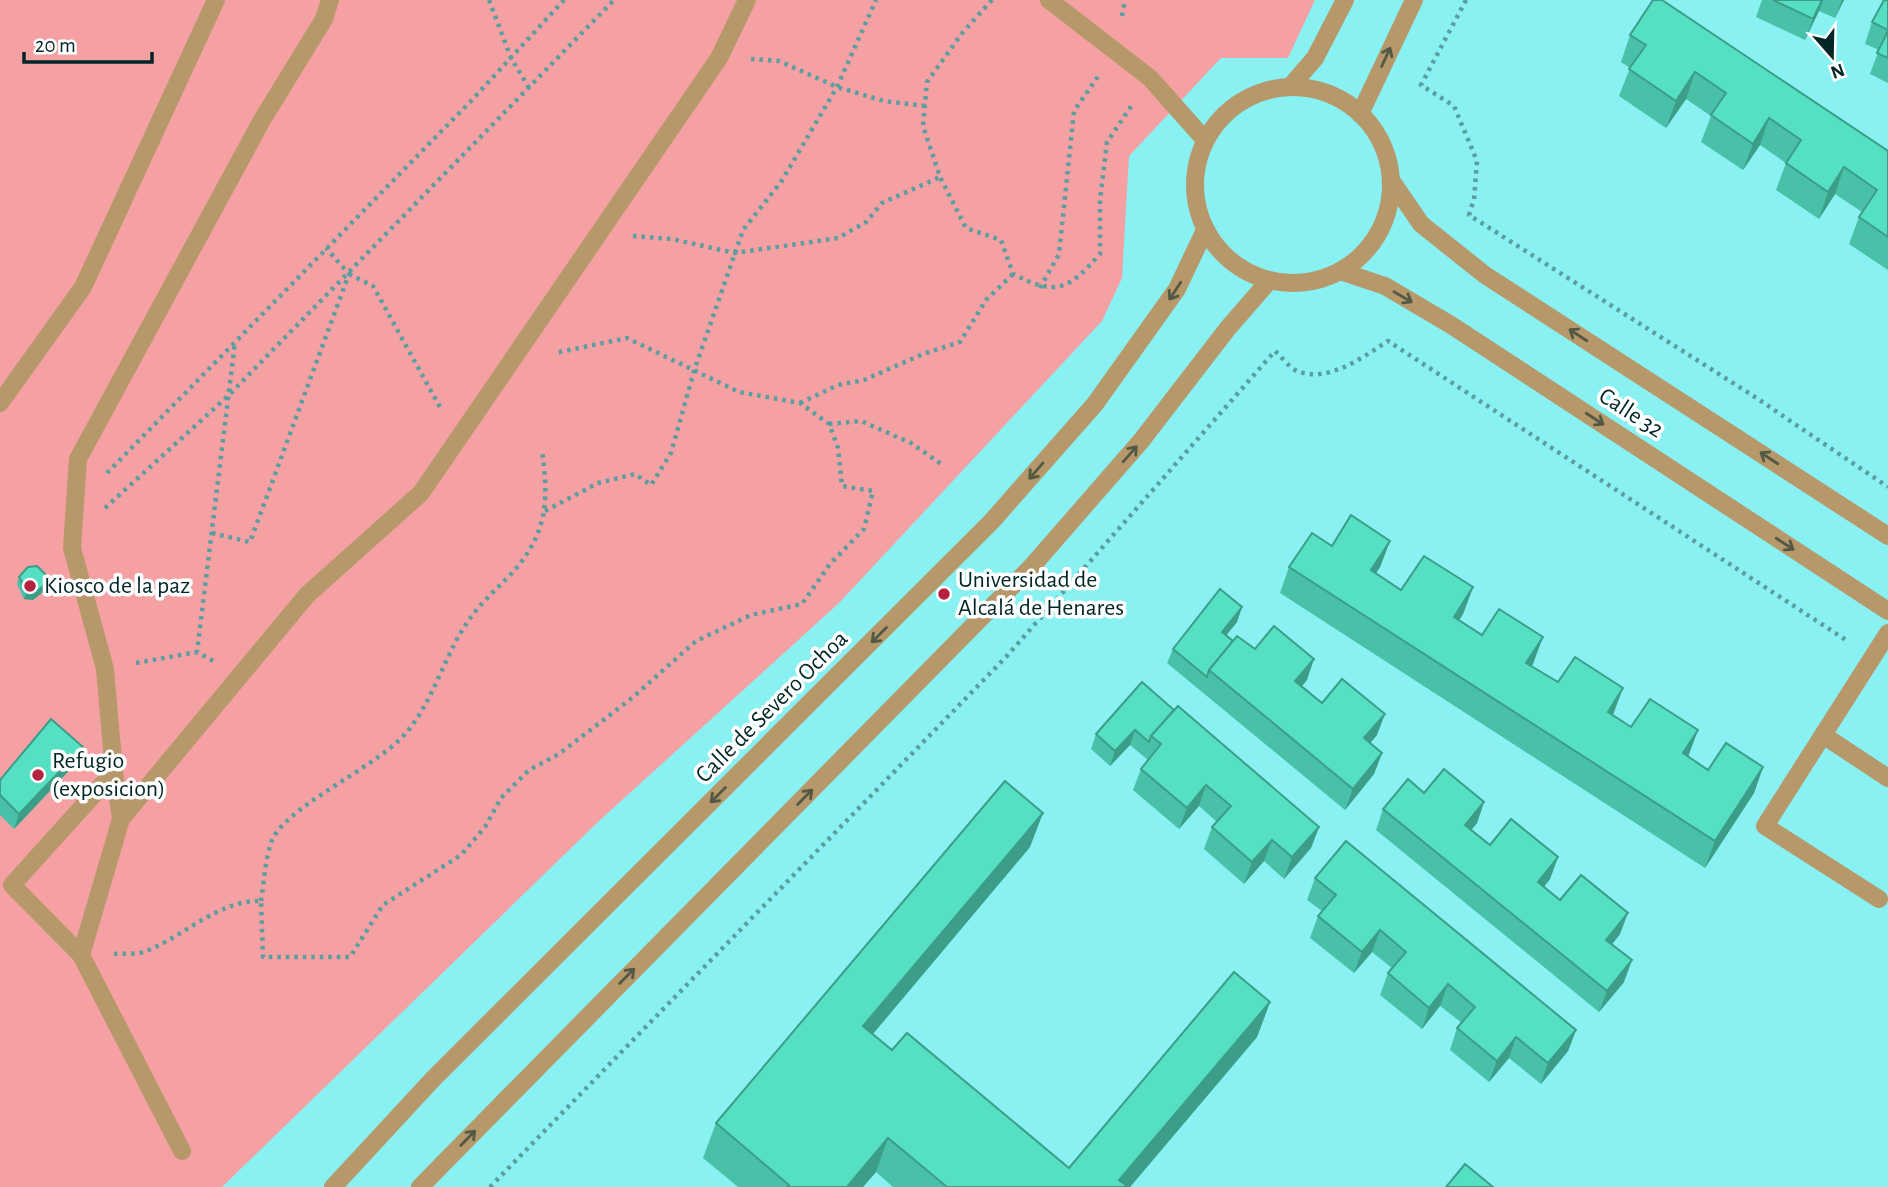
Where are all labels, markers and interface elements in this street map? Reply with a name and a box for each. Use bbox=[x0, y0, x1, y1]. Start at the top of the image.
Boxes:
scale bar bbox=[24, 21, 152, 65]
north arrow bbox=[1797, 21, 1867, 91]
text: 20 m bbox=[35, 35, 76, 56]
one-way arrow bbox=[1380, 47, 1394, 68]
text: N bbox=[1828, 59, 1847, 82]
one-way arrow bbox=[1167, 280, 1181, 300]
one-way arrow bbox=[1392, 290, 1412, 304]
one-way arrow bbox=[1569, 328, 1588, 342]
street label: Calle 32 bbox=[1595, 384, 1667, 443]
one-way arrow bbox=[1584, 412, 1604, 426]
one-way arrow bbox=[1122, 445, 1138, 463]
one-way arrow bbox=[1760, 451, 1779, 466]
one-way arrow bbox=[1028, 462, 1044, 480]
one-way arrow bbox=[1775, 536, 1794, 551]
place label: Universidad de Alcalá de Henares bbox=[958, 568, 1124, 620]
place label: Kiosco de la paz bbox=[44, 574, 190, 598]
marker: Kiosco de la paz bbox=[22, 578, 38, 594]
marker: Universidad de Alcalá de Henares bbox=[936, 586, 952, 602]
street label: Calle de Severo Ochoa bbox=[691, 626, 853, 788]
one-way arrow bbox=[870, 626, 887, 643]
place label: Refugio (exposicion) bbox=[52, 749, 165, 801]
marker: Refugio (exposicion) bbox=[30, 767, 46, 783]
one-way arrow bbox=[709, 787, 726, 804]
one-way arrow bbox=[796, 789, 813, 806]
one-way arrow bbox=[619, 968, 636, 985]
one-way arrow bbox=[459, 1130, 476, 1147]

